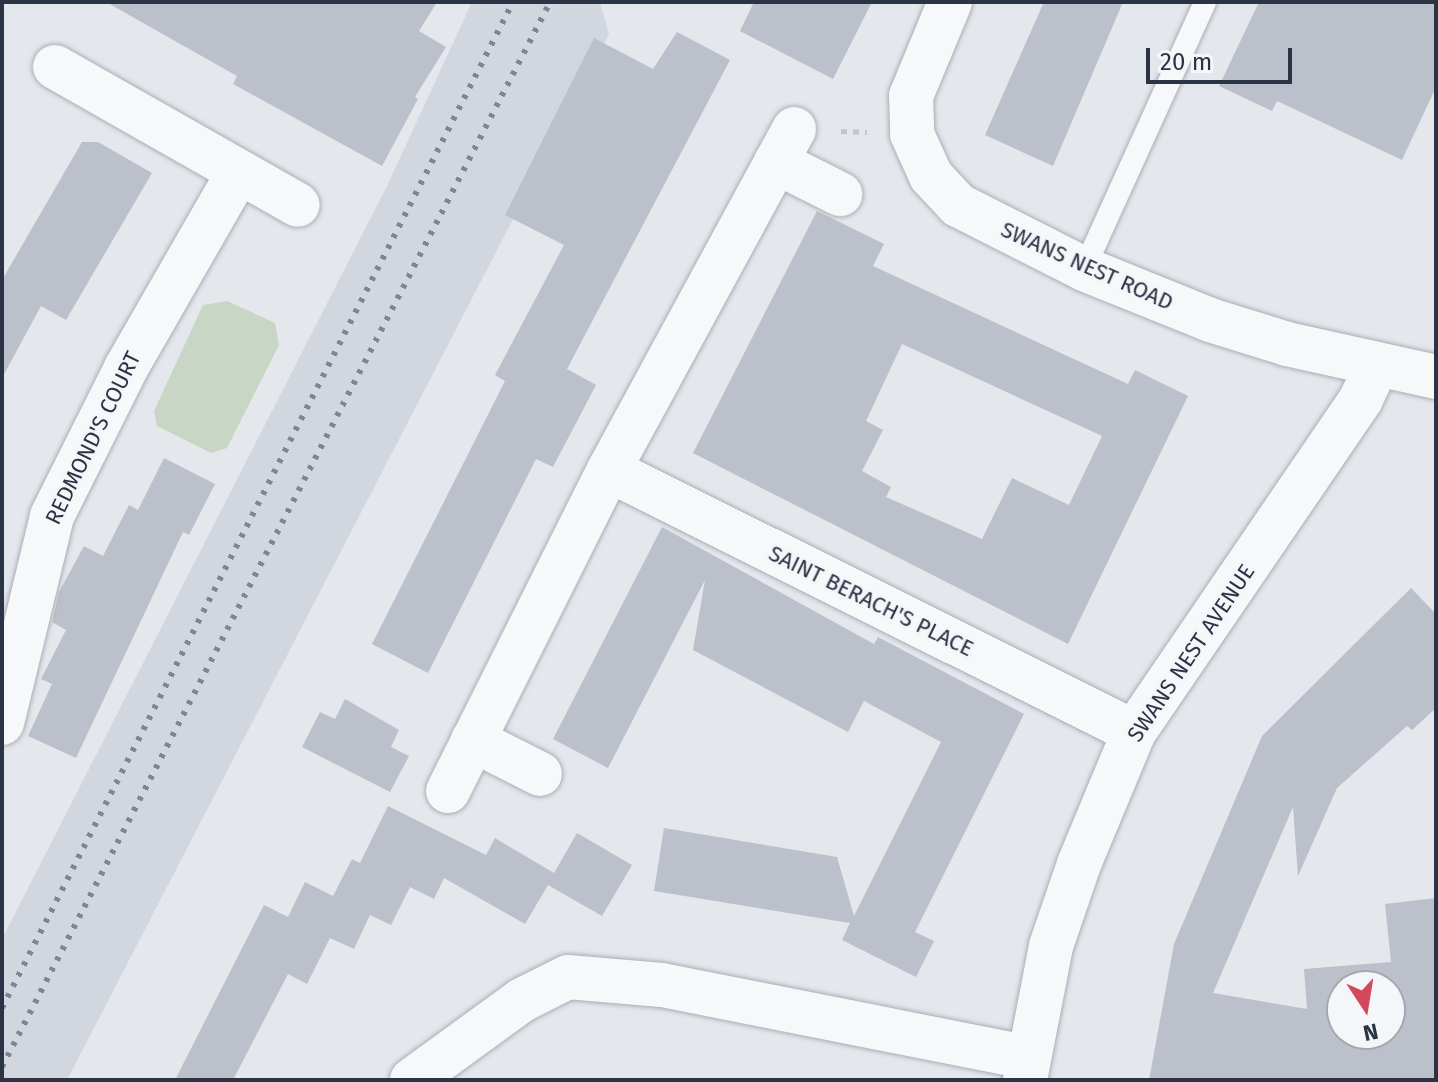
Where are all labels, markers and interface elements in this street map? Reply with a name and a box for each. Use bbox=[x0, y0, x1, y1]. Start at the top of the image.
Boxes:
scale bar bbox=[1150, 32, 1296, 82]
text: 20 m bbox=[1160, 48, 1212, 76]
street label: SWANS NEST ROAD bbox=[997, 216, 1177, 316]
street label: REDMOND'S COURT bbox=[40, 347, 146, 529]
street label: SAINT BERACH'S PLACE bbox=[764, 540, 978, 662]
street label: SWANS NEST AVENUE bbox=[1122, 559, 1260, 747]
north arrow bbox=[1326, 970, 1406, 1050]
text: N bbox=[1361, 1017, 1381, 1047]

